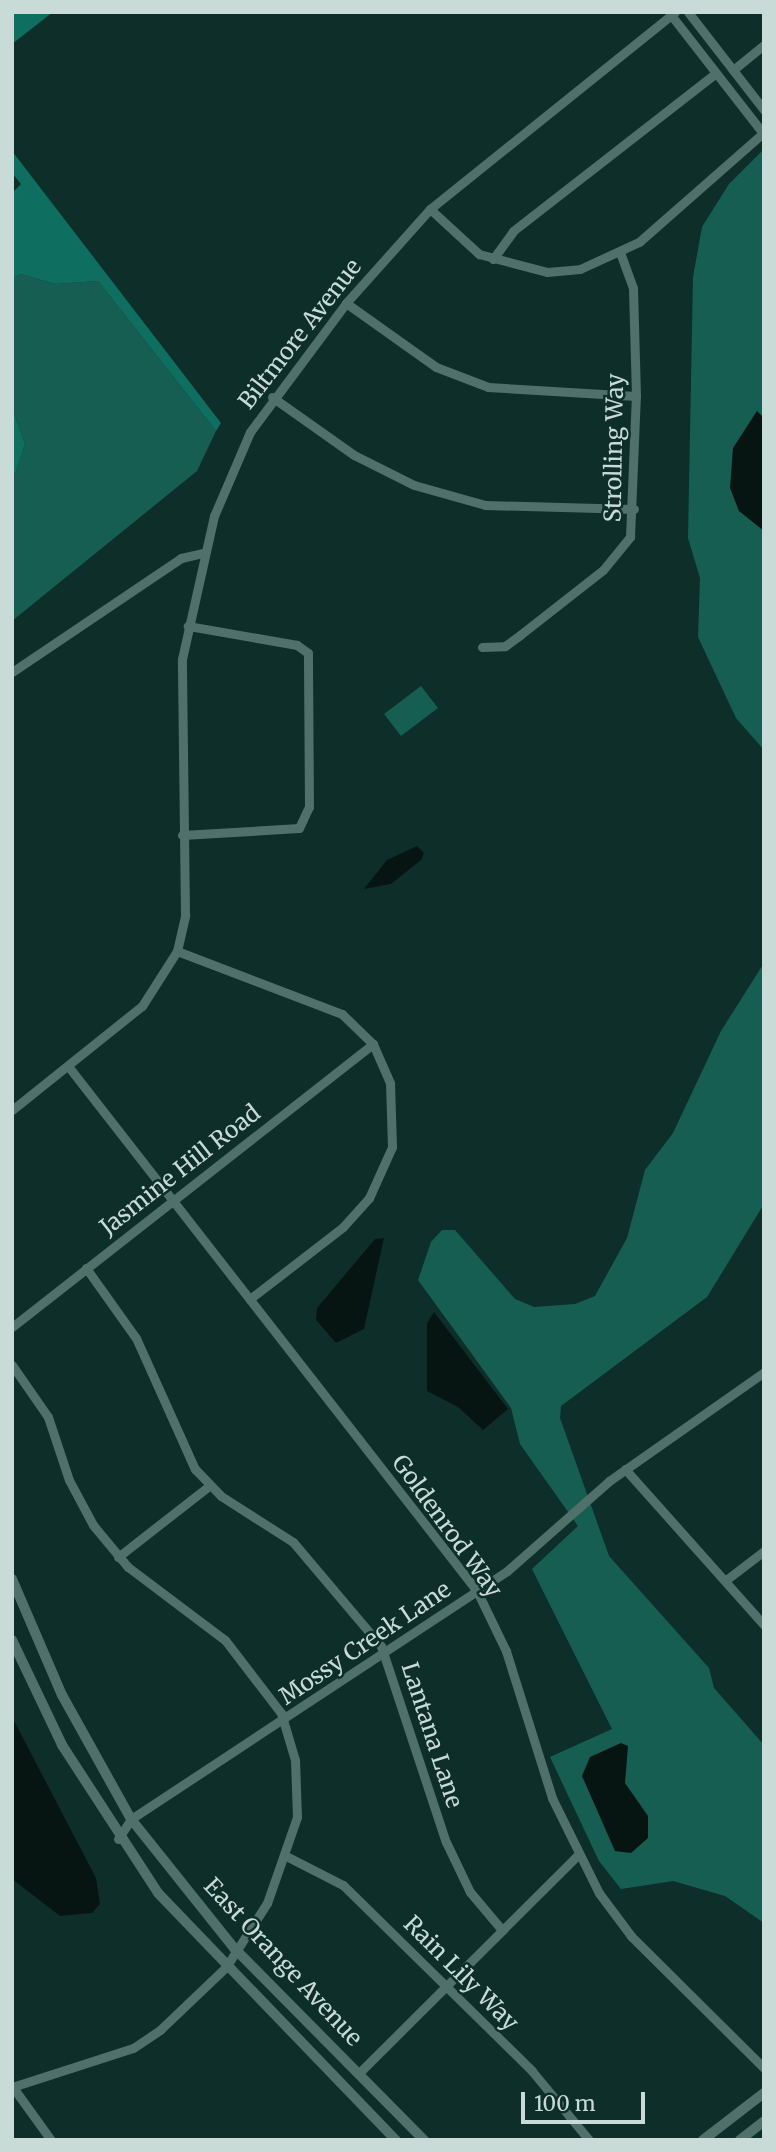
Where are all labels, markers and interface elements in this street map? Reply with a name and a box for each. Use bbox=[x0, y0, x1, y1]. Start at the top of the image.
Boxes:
street label: Biltmore Avenue bbox=[233, 253, 367, 415]
street label: Strolling Way bbox=[599, 373, 629, 523]
street label: Jasmine Hill Road bbox=[94, 1099, 266, 1241]
street label: Goldenrod Way bbox=[386, 1450, 508, 1602]
street label: Mossy Creek Lane bbox=[274, 1575, 456, 1711]
street label: Lantana Lane bbox=[396, 1659, 468, 1811]
street label: East Orange Avenue bbox=[198, 1872, 368, 2052]
street label: Rain Lily Way bbox=[398, 1910, 524, 2036]
scale bar bbox=[524, 2078, 648, 2122]
text: 100 m bbox=[534, 2090, 596, 2117]

